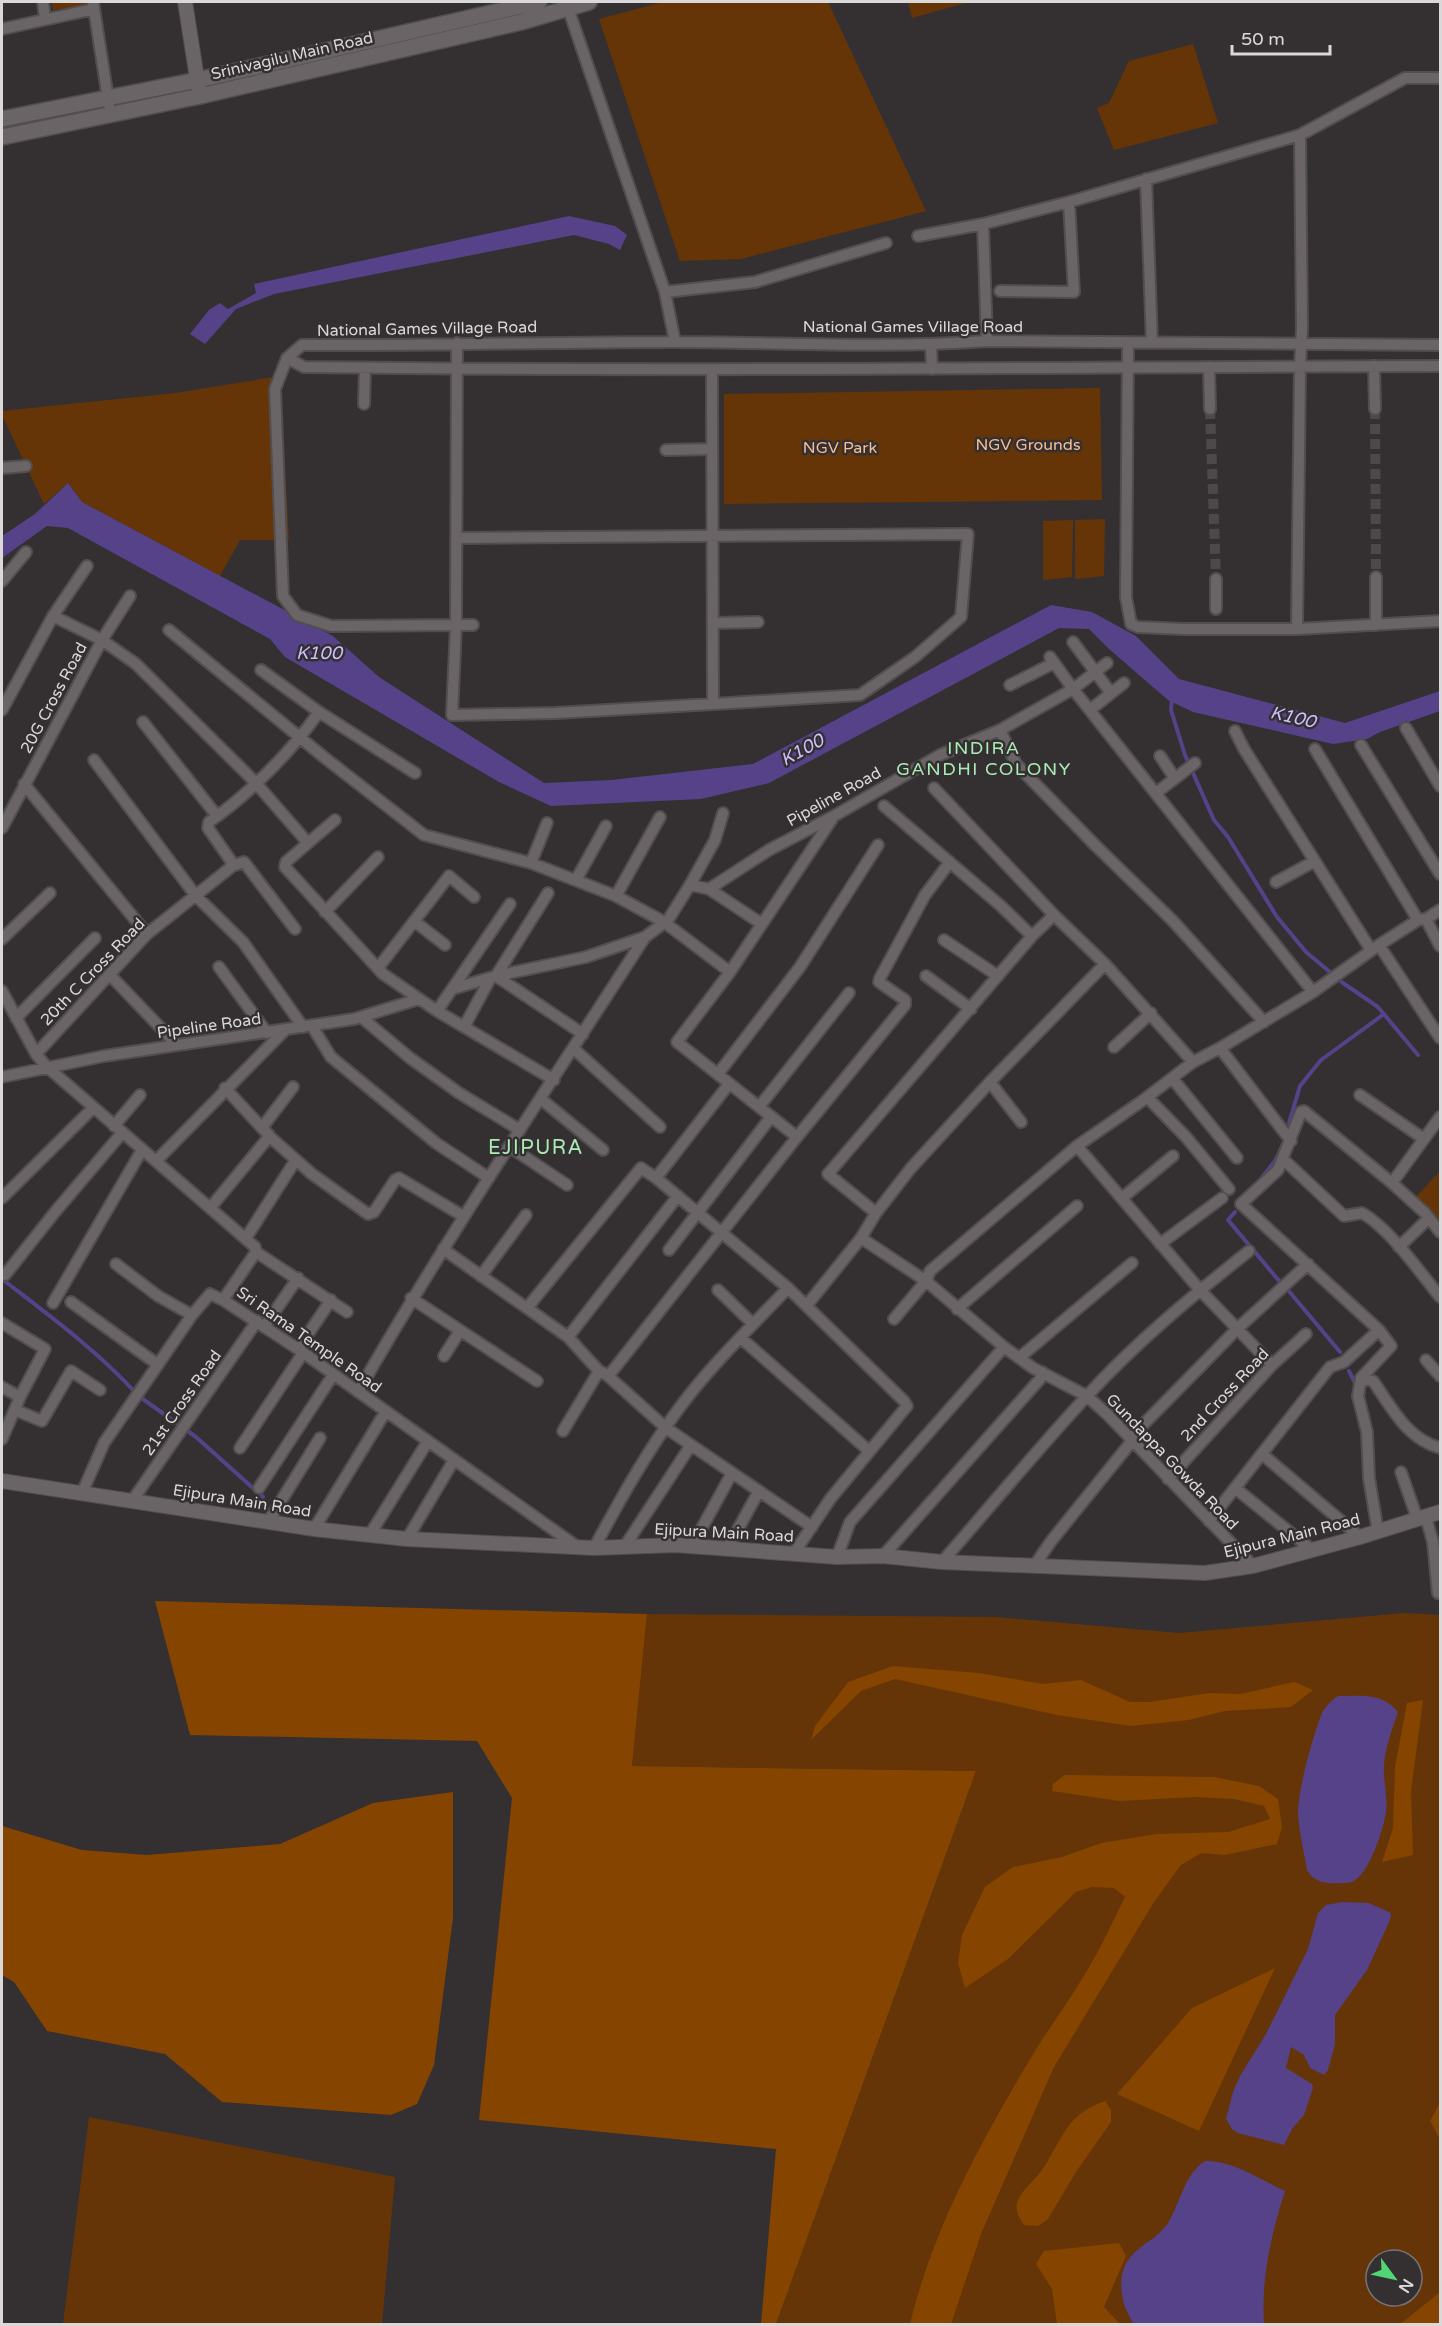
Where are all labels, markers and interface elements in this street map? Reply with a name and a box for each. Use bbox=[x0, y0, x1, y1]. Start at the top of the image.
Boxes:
scale bar bbox=[1232, 18, 1330, 56]
street label: Srinivagilu Main Road bbox=[209, 28, 375, 84]
text: 50 m bbox=[1241, 28, 1285, 50]
street label: National Games Village Road bbox=[317, 317, 537, 341]
street label: National Games Village Road bbox=[803, 317, 1023, 337]
park label: NGV Grounds bbox=[975, 435, 1081, 455]
park label: NGV Park bbox=[803, 438, 877, 458]
street label: 20G Cross Road bbox=[16, 639, 92, 757]
water label: K100 bbox=[296, 642, 344, 664]
water label: K100 bbox=[1268, 701, 1320, 733]
water label: K100 bbox=[777, 728, 829, 771]
district label: INDIRA GANDHI COLONY bbox=[896, 737, 1072, 780]
street label: Pipeline Road bbox=[783, 763, 885, 831]
street label: 20th C Cross Road bbox=[37, 914, 149, 1030]
street label: Pipeline Road bbox=[156, 1009, 262, 1043]
district label: EJIPURA bbox=[488, 1136, 584, 1160]
street label: Sri Rama Temple Road bbox=[233, 1282, 385, 1398]
street label: 2nd Cross Road bbox=[1177, 1344, 1273, 1446]
street label: 21st Cross Road bbox=[138, 1346, 226, 1460]
street label: Gundappa Gowda Road bbox=[1102, 1390, 1242, 1534]
street label: Ejipura Main Road bbox=[171, 1480, 313, 1522]
street label: Ejipura Main Road bbox=[1222, 1509, 1362, 1563]
street label: Ejipura Main Road bbox=[654, 1519, 794, 1547]
north arrow bbox=[1364, 2248, 1424, 2308]
text: N bbox=[1394, 2275, 1418, 2296]

